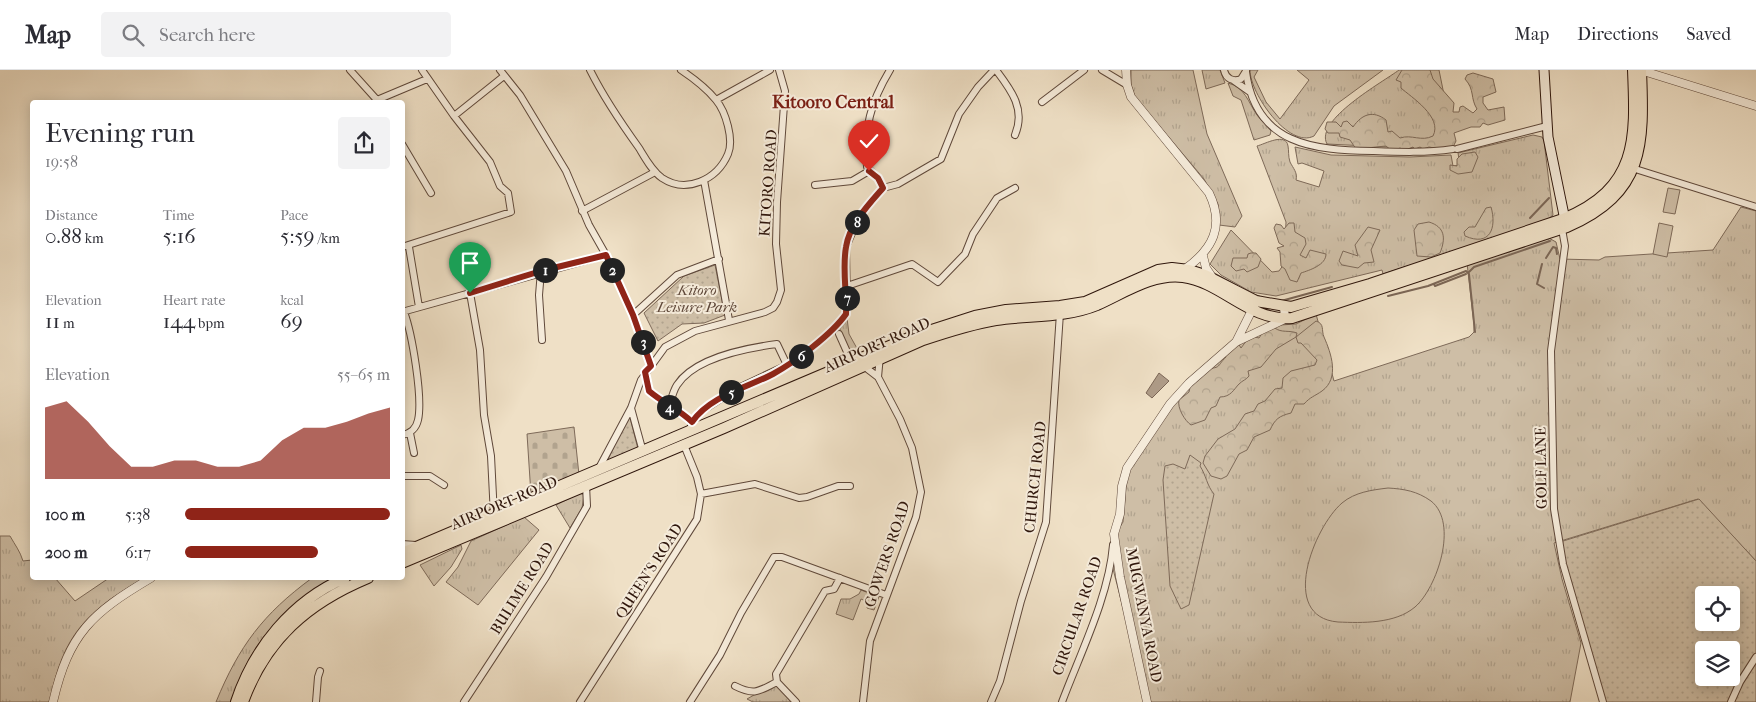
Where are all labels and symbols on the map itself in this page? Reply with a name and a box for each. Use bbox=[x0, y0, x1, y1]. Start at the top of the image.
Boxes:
district label: Kitooro Central bbox=[772, 92, 895, 113]
pin bbox=[848, 120, 890, 171]
street label: KITORO ROAD bbox=[755, 129, 781, 237]
pin: 8 bbox=[844, 210, 870, 234]
pin bbox=[449, 242, 491, 293]
pin: 1 bbox=[532, 258, 558, 282]
pin: 2 bbox=[600, 258, 624, 282]
park label: Kitoro Leisure Park bbox=[656, 281, 737, 316]
pin: 7 bbox=[834, 286, 860, 310]
street label: AIRPORT ROAD bbox=[820, 314, 933, 377]
pin: 3 bbox=[630, 330, 656, 354]
pin: 6 bbox=[788, 344, 814, 368]
pin: 5 bbox=[718, 380, 744, 404]
pin: 4 bbox=[656, 394, 682, 420]
street label: CHURCH ROAD bbox=[1020, 420, 1050, 534]
street label: GOLF LANE bbox=[1531, 427, 1551, 509]
street label: AIRPORT ROAD bbox=[447, 472, 560, 534]
street label: GOWERS ROAD bbox=[860, 499, 914, 609]
street label: QUEEN'S ROAD bbox=[611, 520, 687, 622]
street label: BULIME ROAD bbox=[486, 538, 558, 638]
street label: MUGWANYA ROAD bbox=[1122, 546, 1166, 684]
street label: CIRCULAR ROAD bbox=[1048, 554, 1106, 678]

